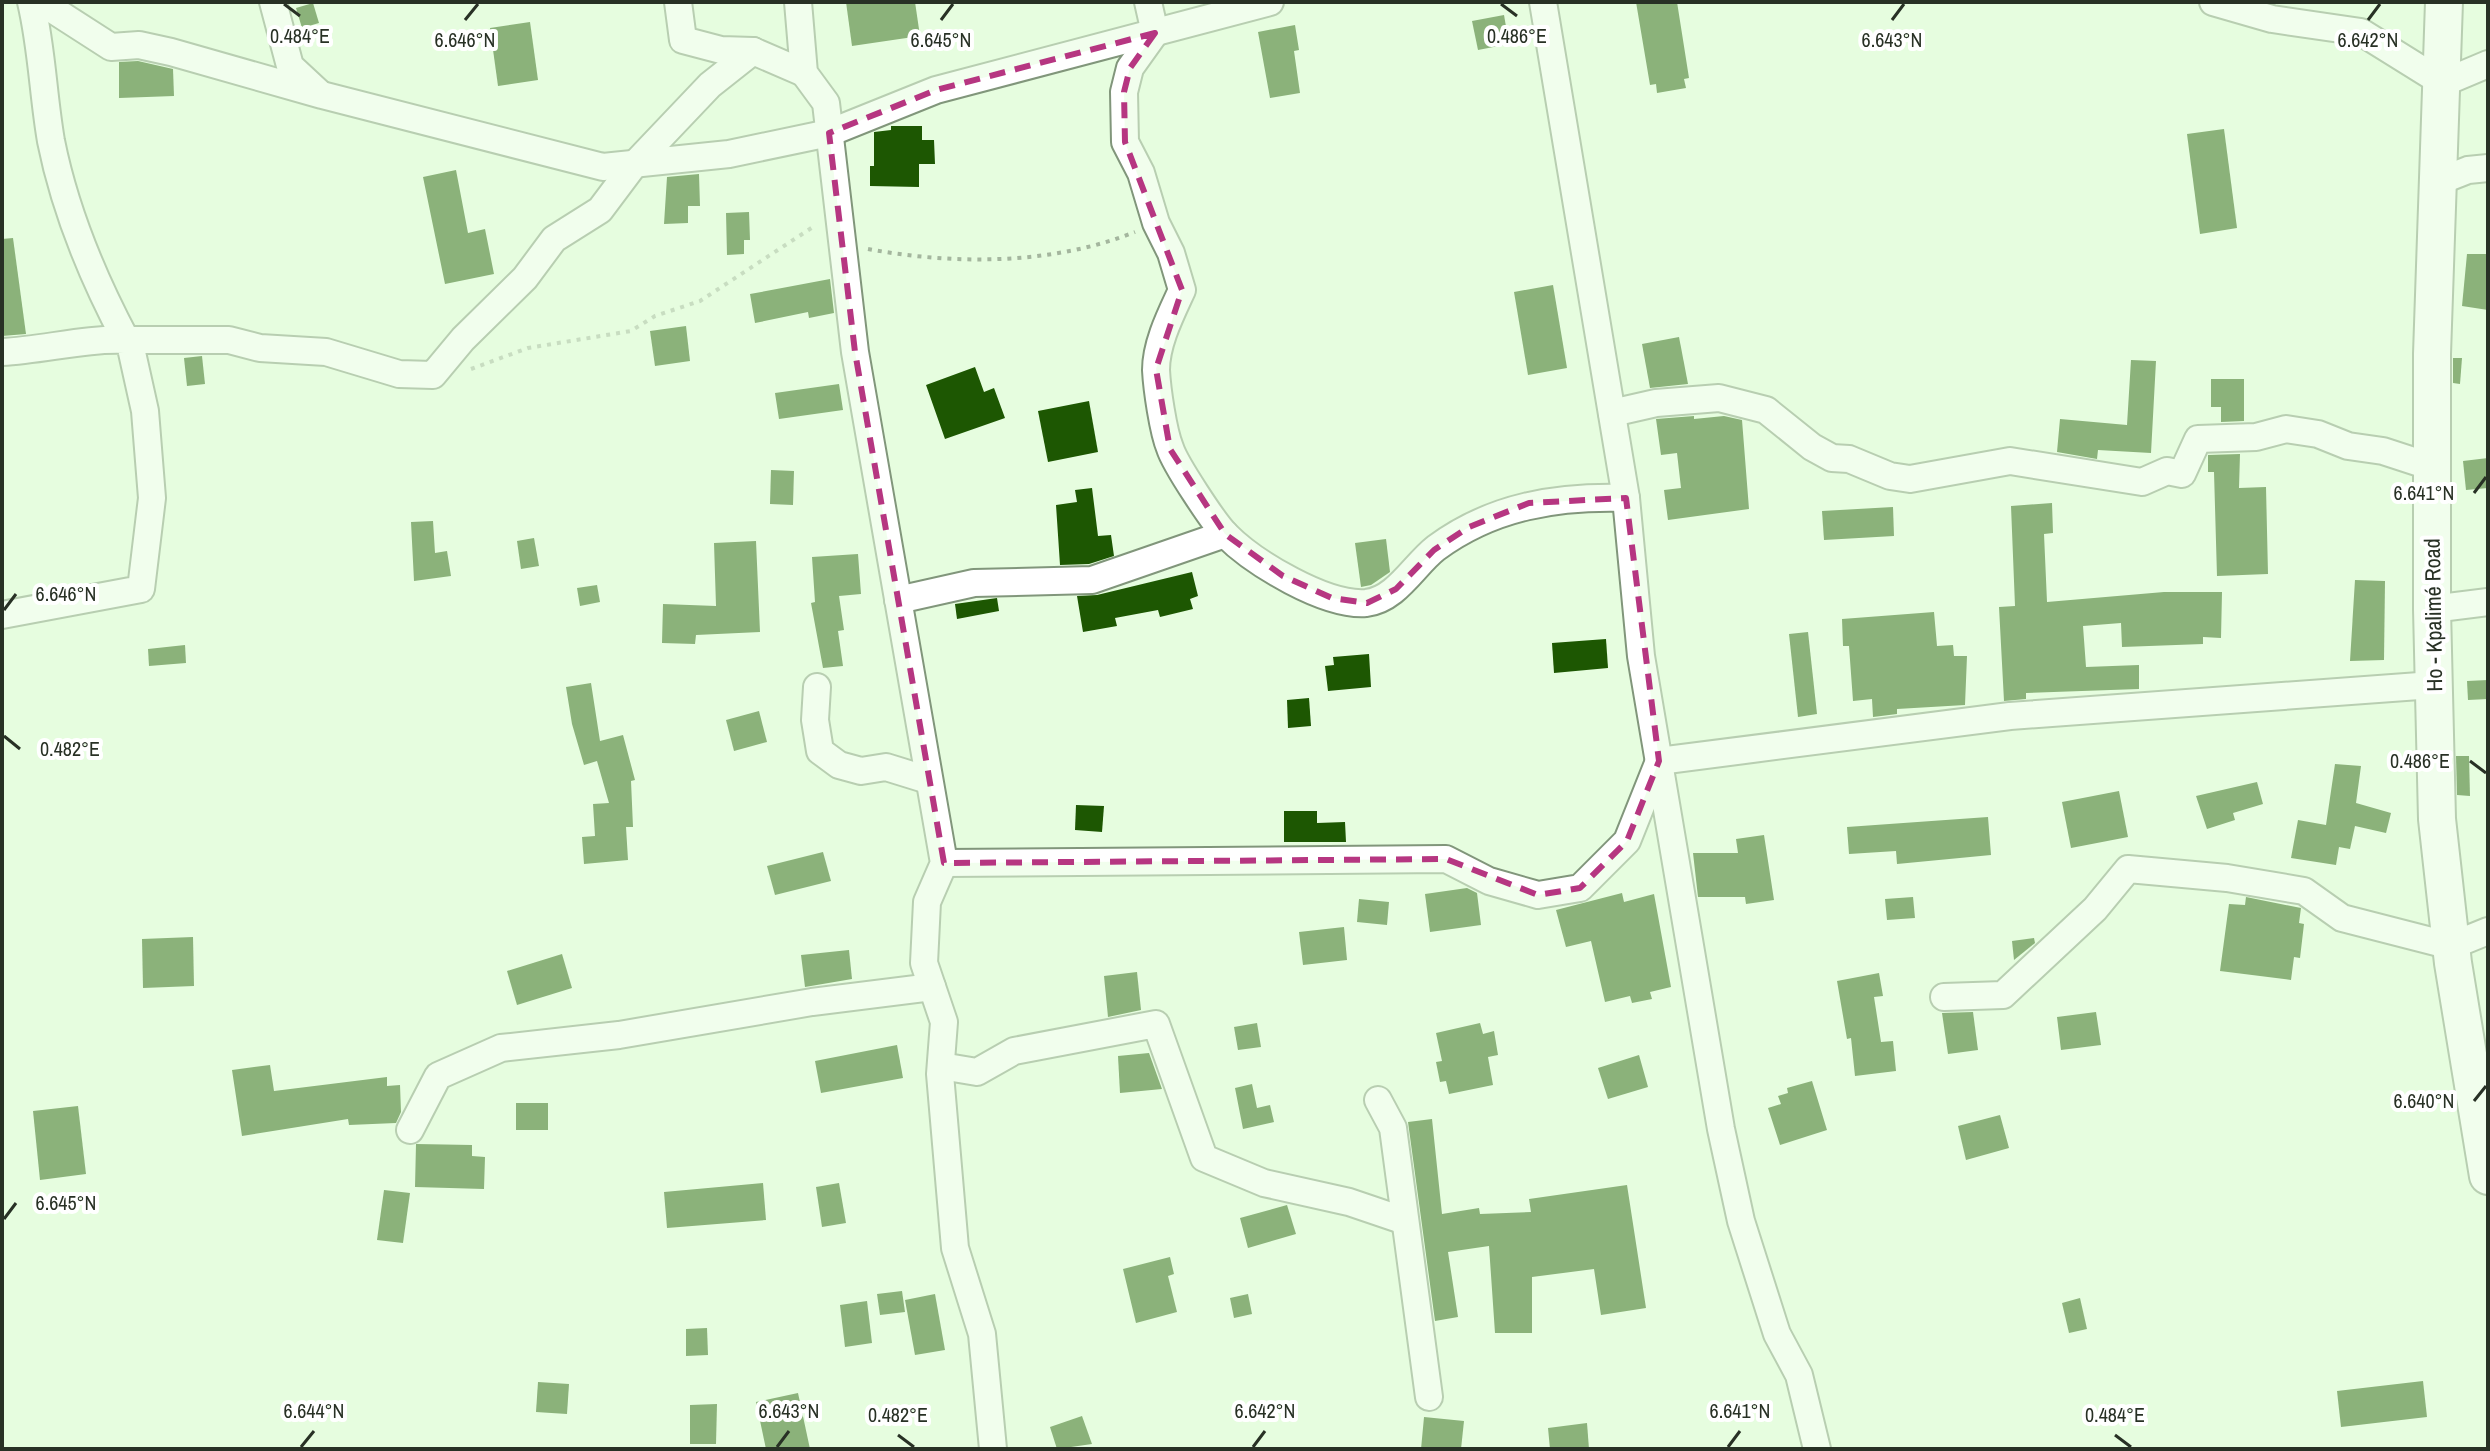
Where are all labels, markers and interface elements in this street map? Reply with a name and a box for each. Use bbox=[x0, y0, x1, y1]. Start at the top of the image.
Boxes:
text: 0.484°E bbox=[270, 22, 330, 49]
text: 0.486°E bbox=[1487, 22, 1547, 49]
text: 6.646°N bbox=[435, 26, 495, 53]
text: 6.645°N bbox=[911, 26, 971, 53]
text: 6.643°N bbox=[1862, 26, 1922, 53]
text: 6.642°N bbox=[2338, 26, 2398, 53]
text: 6.641°N bbox=[2394, 479, 2454, 506]
street label: Ho - Kpalimé Road bbox=[2417, 538, 2449, 692]
text: 6.646°N bbox=[36, 580, 96, 607]
text: 0.482°E bbox=[40, 735, 100, 762]
text: 0.486°E bbox=[2390, 747, 2450, 774]
text: 6.640°N bbox=[2394, 1087, 2454, 1114]
text: 6.645°N bbox=[36, 1189, 96, 1216]
text: 6.644°N bbox=[284, 1397, 344, 1424]
text: 6.643°N bbox=[759, 1397, 819, 1424]
text: 6.642°N bbox=[1235, 1397, 1295, 1424]
text: 6.641°N bbox=[1710, 1397, 1770, 1424]
text: 0.482°E bbox=[868, 1401, 928, 1428]
text: 0.484°E bbox=[2085, 1401, 2145, 1428]

